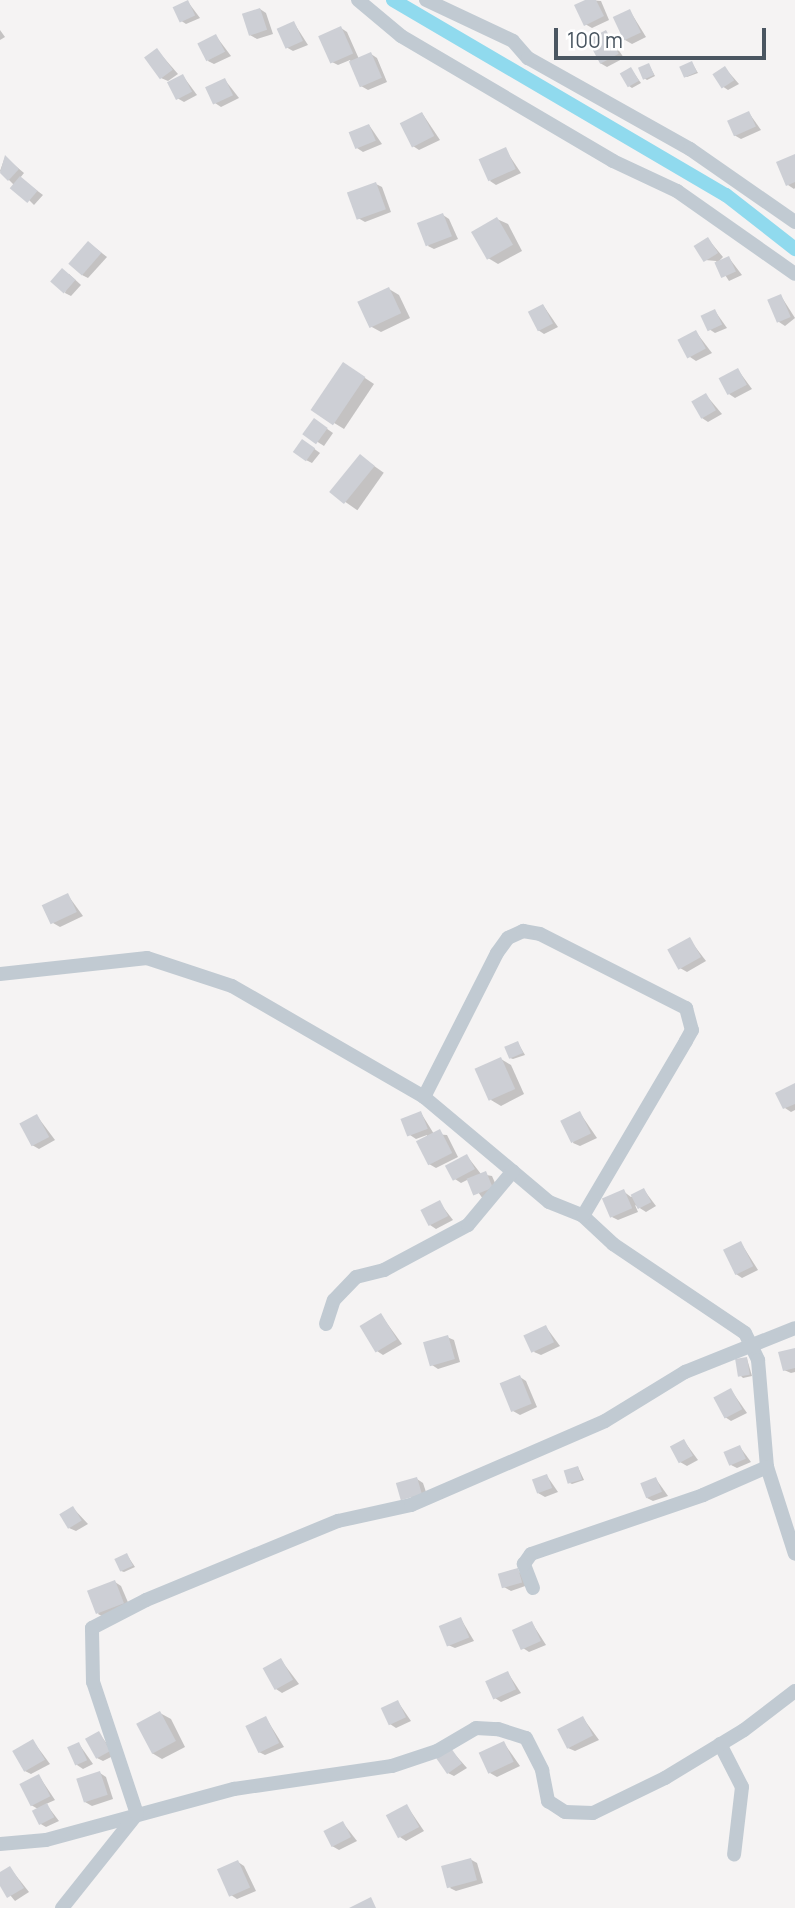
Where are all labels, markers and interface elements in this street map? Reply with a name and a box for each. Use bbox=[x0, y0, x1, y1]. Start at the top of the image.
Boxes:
scale bar bbox=[557, 14, 769, 58]
text: 100 m bbox=[567, 26, 623, 54]

